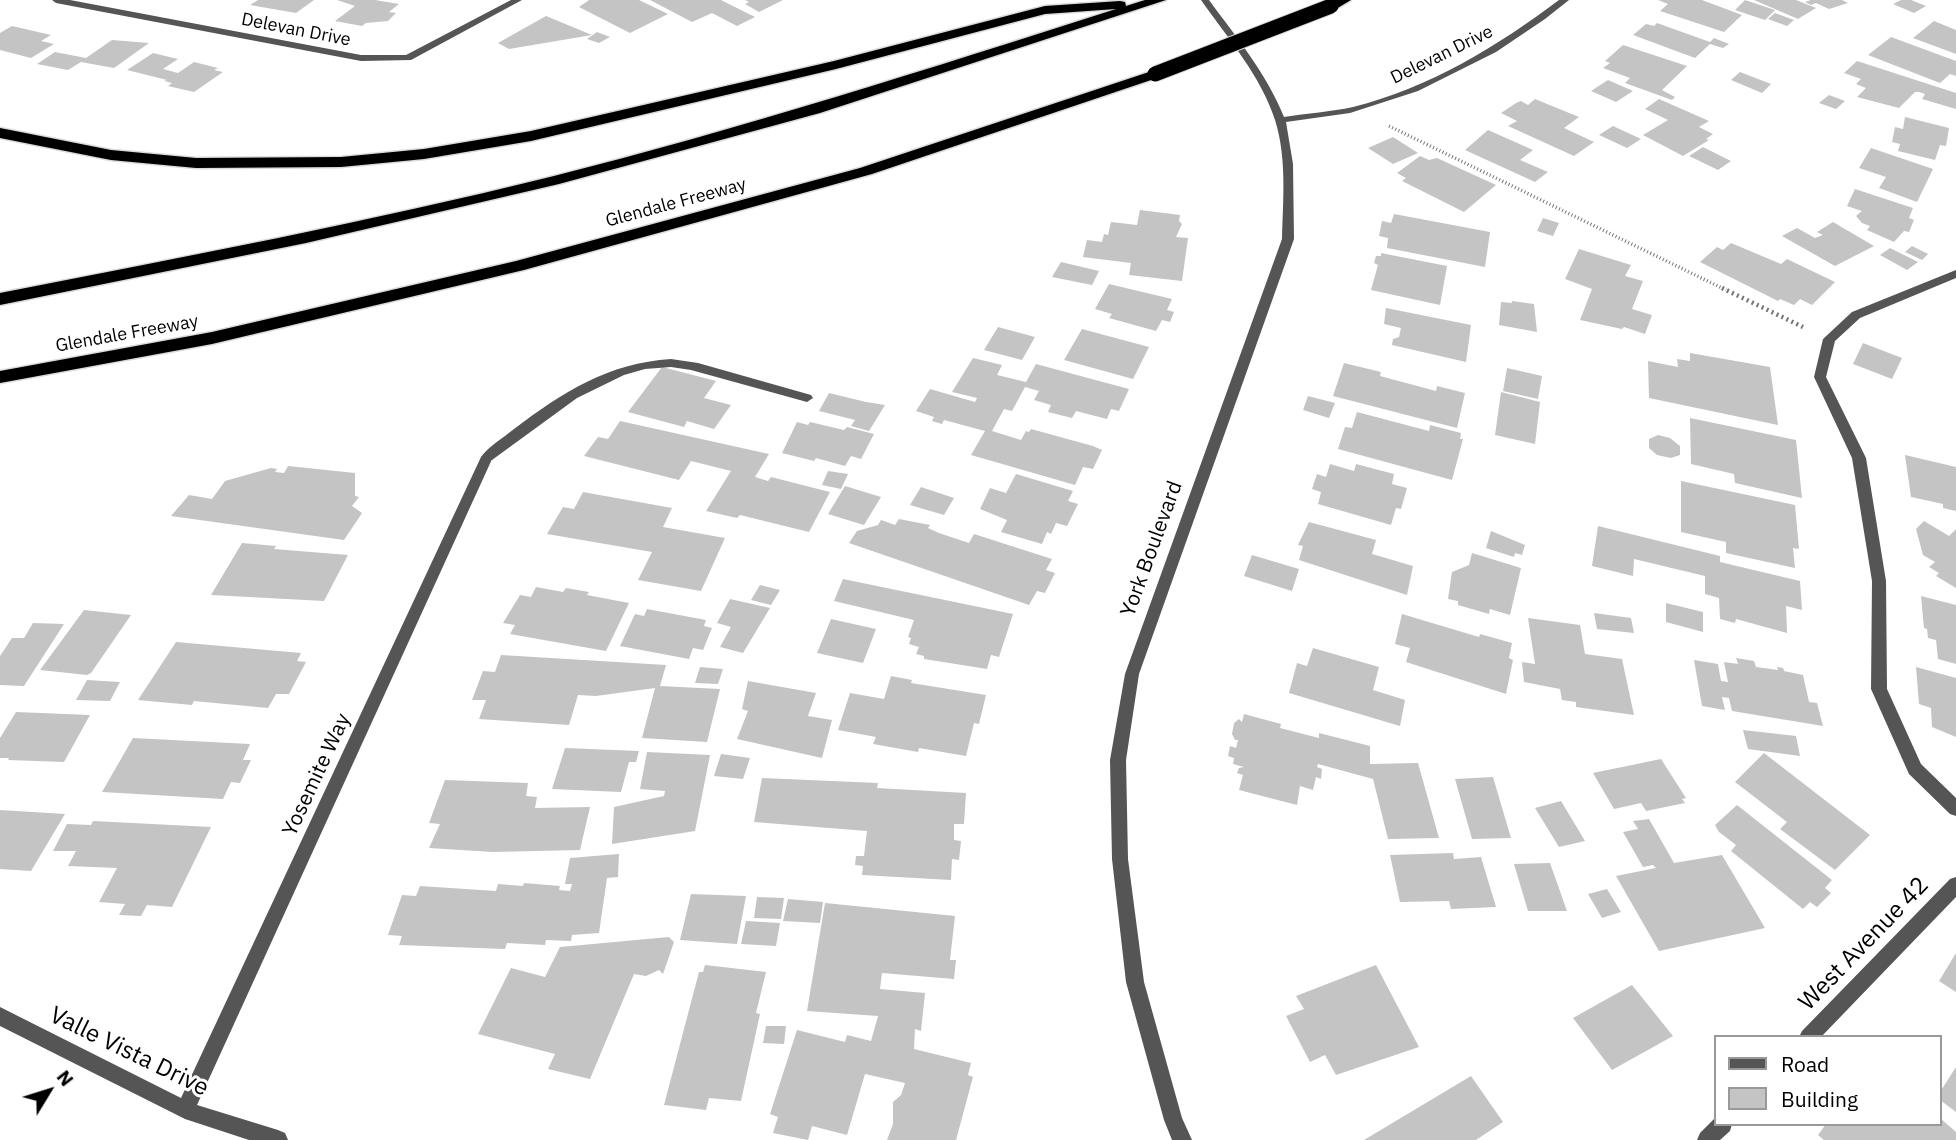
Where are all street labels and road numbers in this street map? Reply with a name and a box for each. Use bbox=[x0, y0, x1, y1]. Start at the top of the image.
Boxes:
street label: Delevan Drive bbox=[239, 9, 353, 51]
street label: Delevan Drive bbox=[1387, 21, 1497, 89]
street label: Glendale Freeway bbox=[603, 174, 749, 232]
street label: Glendale Freeway bbox=[54, 311, 200, 357]
street label: York Boulevard bbox=[1116, 478, 1188, 620]
street label: Yosemite Way bbox=[278, 710, 356, 840]
street label: West Avenue 42 bbox=[1793, 871, 1935, 1017]
street label: Valle Vista Drive bbox=[45, 1001, 213, 1103]

